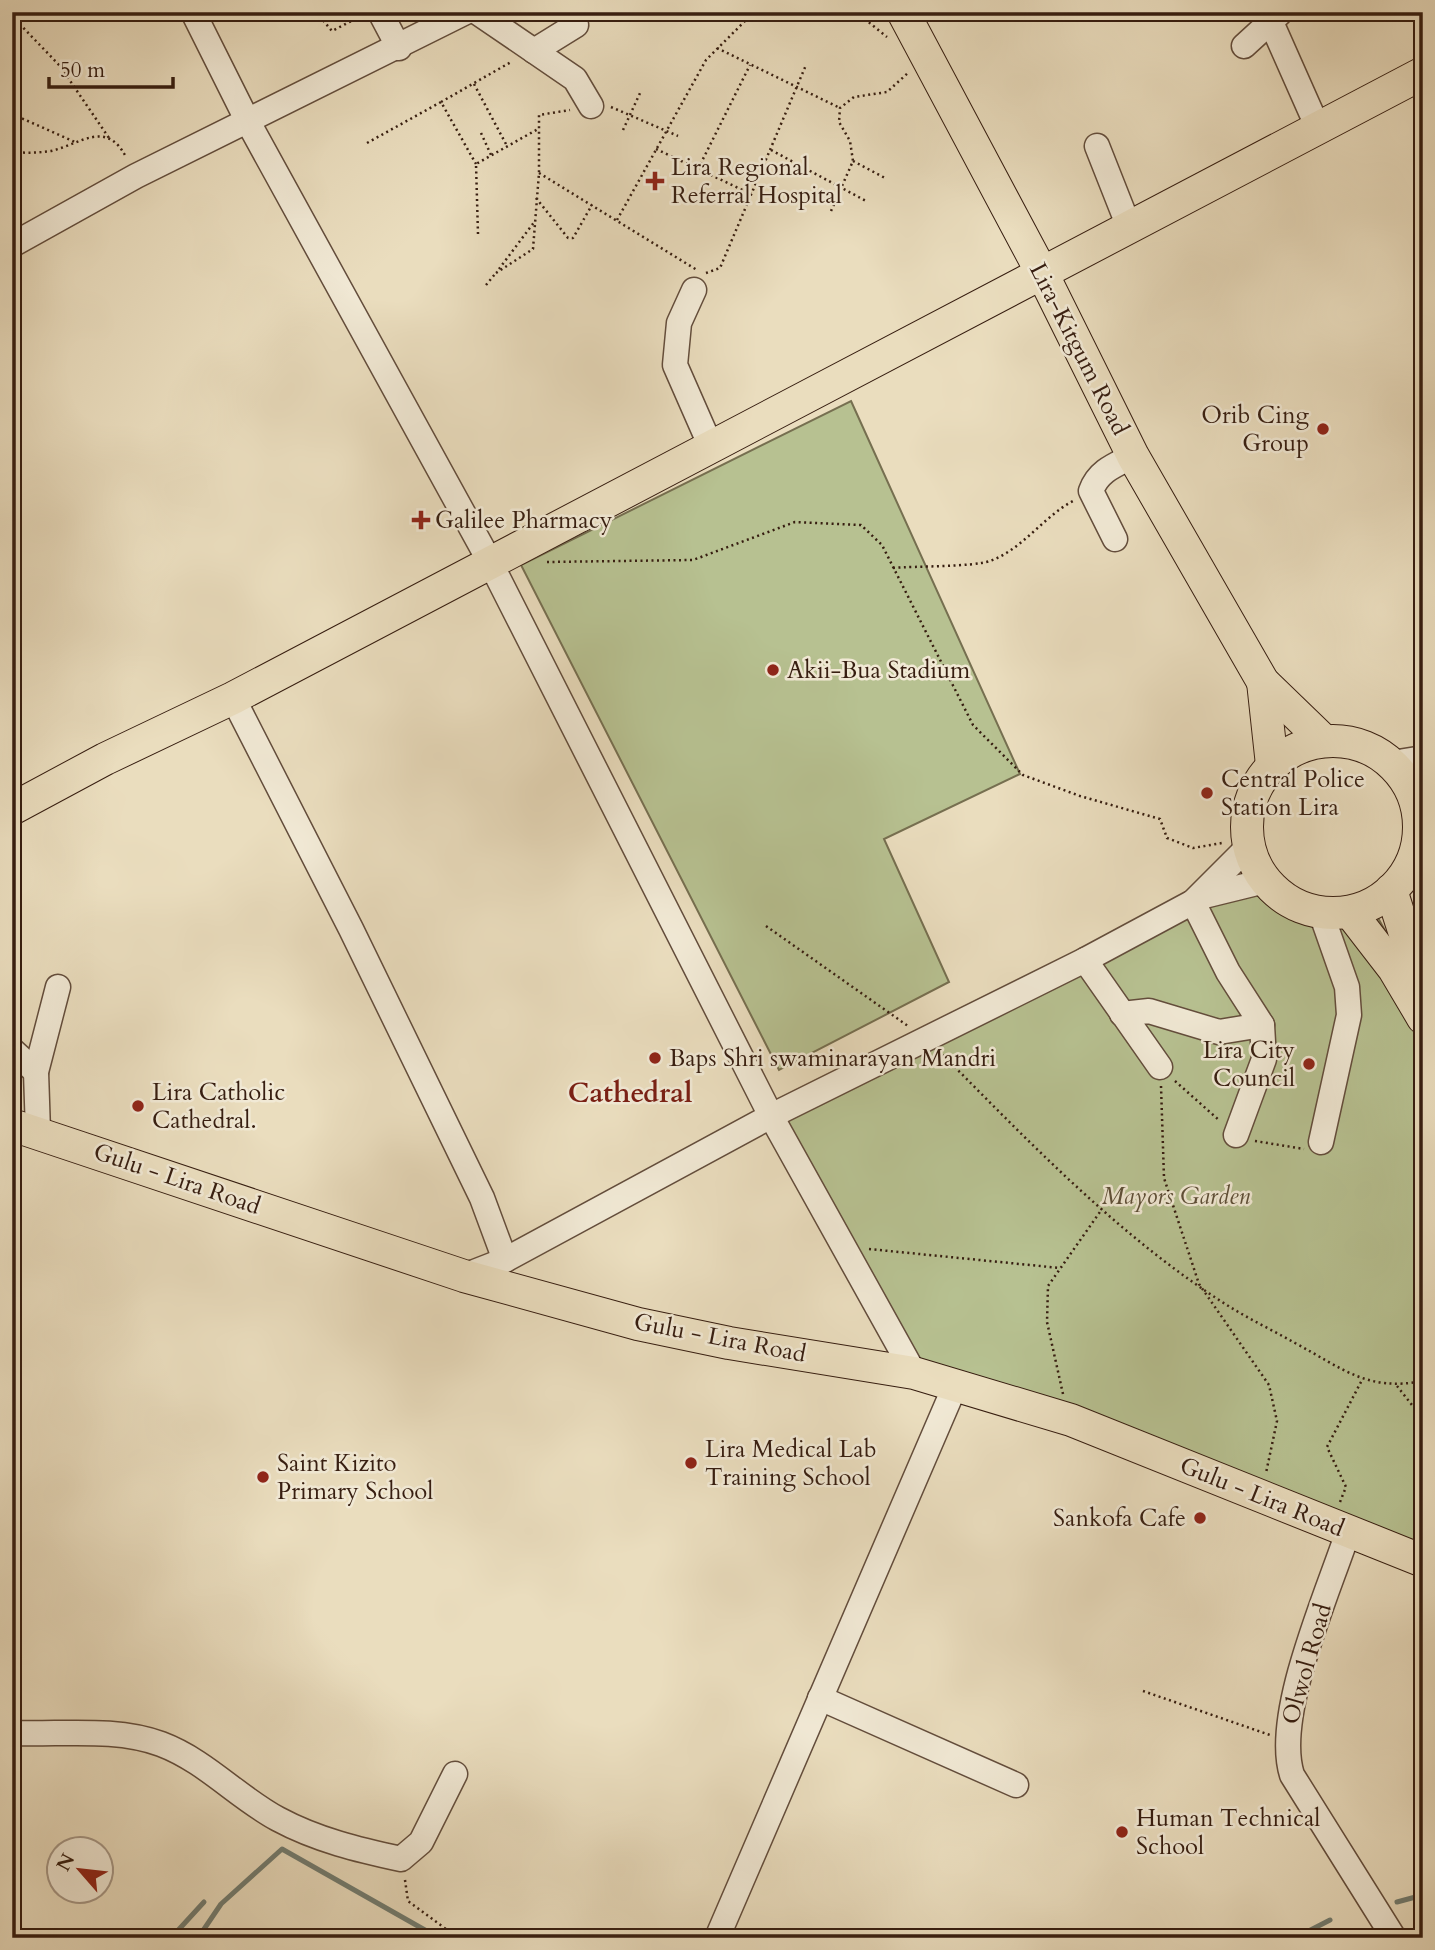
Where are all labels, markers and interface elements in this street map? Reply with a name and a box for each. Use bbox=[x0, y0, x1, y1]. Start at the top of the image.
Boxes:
scale bar bbox=[49, 46, 173, 90]
text: 50 m bbox=[60, 56, 105, 85]
place label: Lira Regional Referral Hospital bbox=[671, 151, 842, 212]
marker: Lira Regional Referral Hospital bbox=[645, 171, 665, 191]
street label: Lira-Kitgum Road bbox=[1021, 257, 1137, 441]
place label: Orib Cing Group bbox=[1201, 399, 1310, 460]
marker: Orib Cing Group bbox=[1315, 421, 1331, 437]
place label: Galilee Pharmacy bbox=[435, 504, 613, 537]
marker: Galilee Pharmacy bbox=[413, 512, 429, 528]
place label: Akii-Bua Stadium bbox=[787, 654, 971, 687]
marker: Akii-Bua Stadium bbox=[765, 662, 781, 678]
place label: Central Police Station Lira bbox=[1221, 763, 1365, 824]
marker: Central Police Station Lira bbox=[1199, 785, 1215, 801]
place label: Lira City Council bbox=[1203, 1034, 1295, 1095]
place label: Baps Shri swaminarayan Mandri bbox=[669, 1042, 996, 1075]
marker: Baps Shri swaminarayan Mandri bbox=[647, 1050, 663, 1066]
marker: Lira City Council bbox=[1301, 1056, 1317, 1072]
district label: Cathedral bbox=[568, 1074, 692, 1112]
place label: Lira Catholic Cathedral. bbox=[152, 1076, 285, 1137]
marker: Lira Catholic Cathedral. bbox=[130, 1098, 146, 1114]
street label: Gulu - Lira Road bbox=[89, 1135, 265, 1223]
park label: Mayors Garden bbox=[1102, 1180, 1251, 1213]
street label: Gulu - Lira Road bbox=[631, 1305, 809, 1371]
place label: Lira Medical Lab Training School bbox=[705, 1433, 877, 1494]
place label: Saint Kizito Primary School bbox=[277, 1447, 433, 1508]
street label: Gulu - Lira Road bbox=[1175, 1449, 1349, 1545]
marker: Lira Medical Lab Training School bbox=[683, 1455, 699, 1471]
marker: Saint Kizito Primary School bbox=[255, 1469, 271, 1485]
place label: Sankofa Cafe bbox=[1053, 1502, 1186, 1535]
marker: Sankofa Cafe bbox=[1192, 1510, 1208, 1526]
street label: Olwol Road bbox=[1274, 1599, 1340, 1728]
place label: Human Technical School bbox=[1136, 1802, 1320, 1863]
marker: Human Technical School bbox=[1114, 1824, 1130, 1840]
north arrow bbox=[46, 1834, 116, 1904]
text: N bbox=[51, 1849, 81, 1876]

